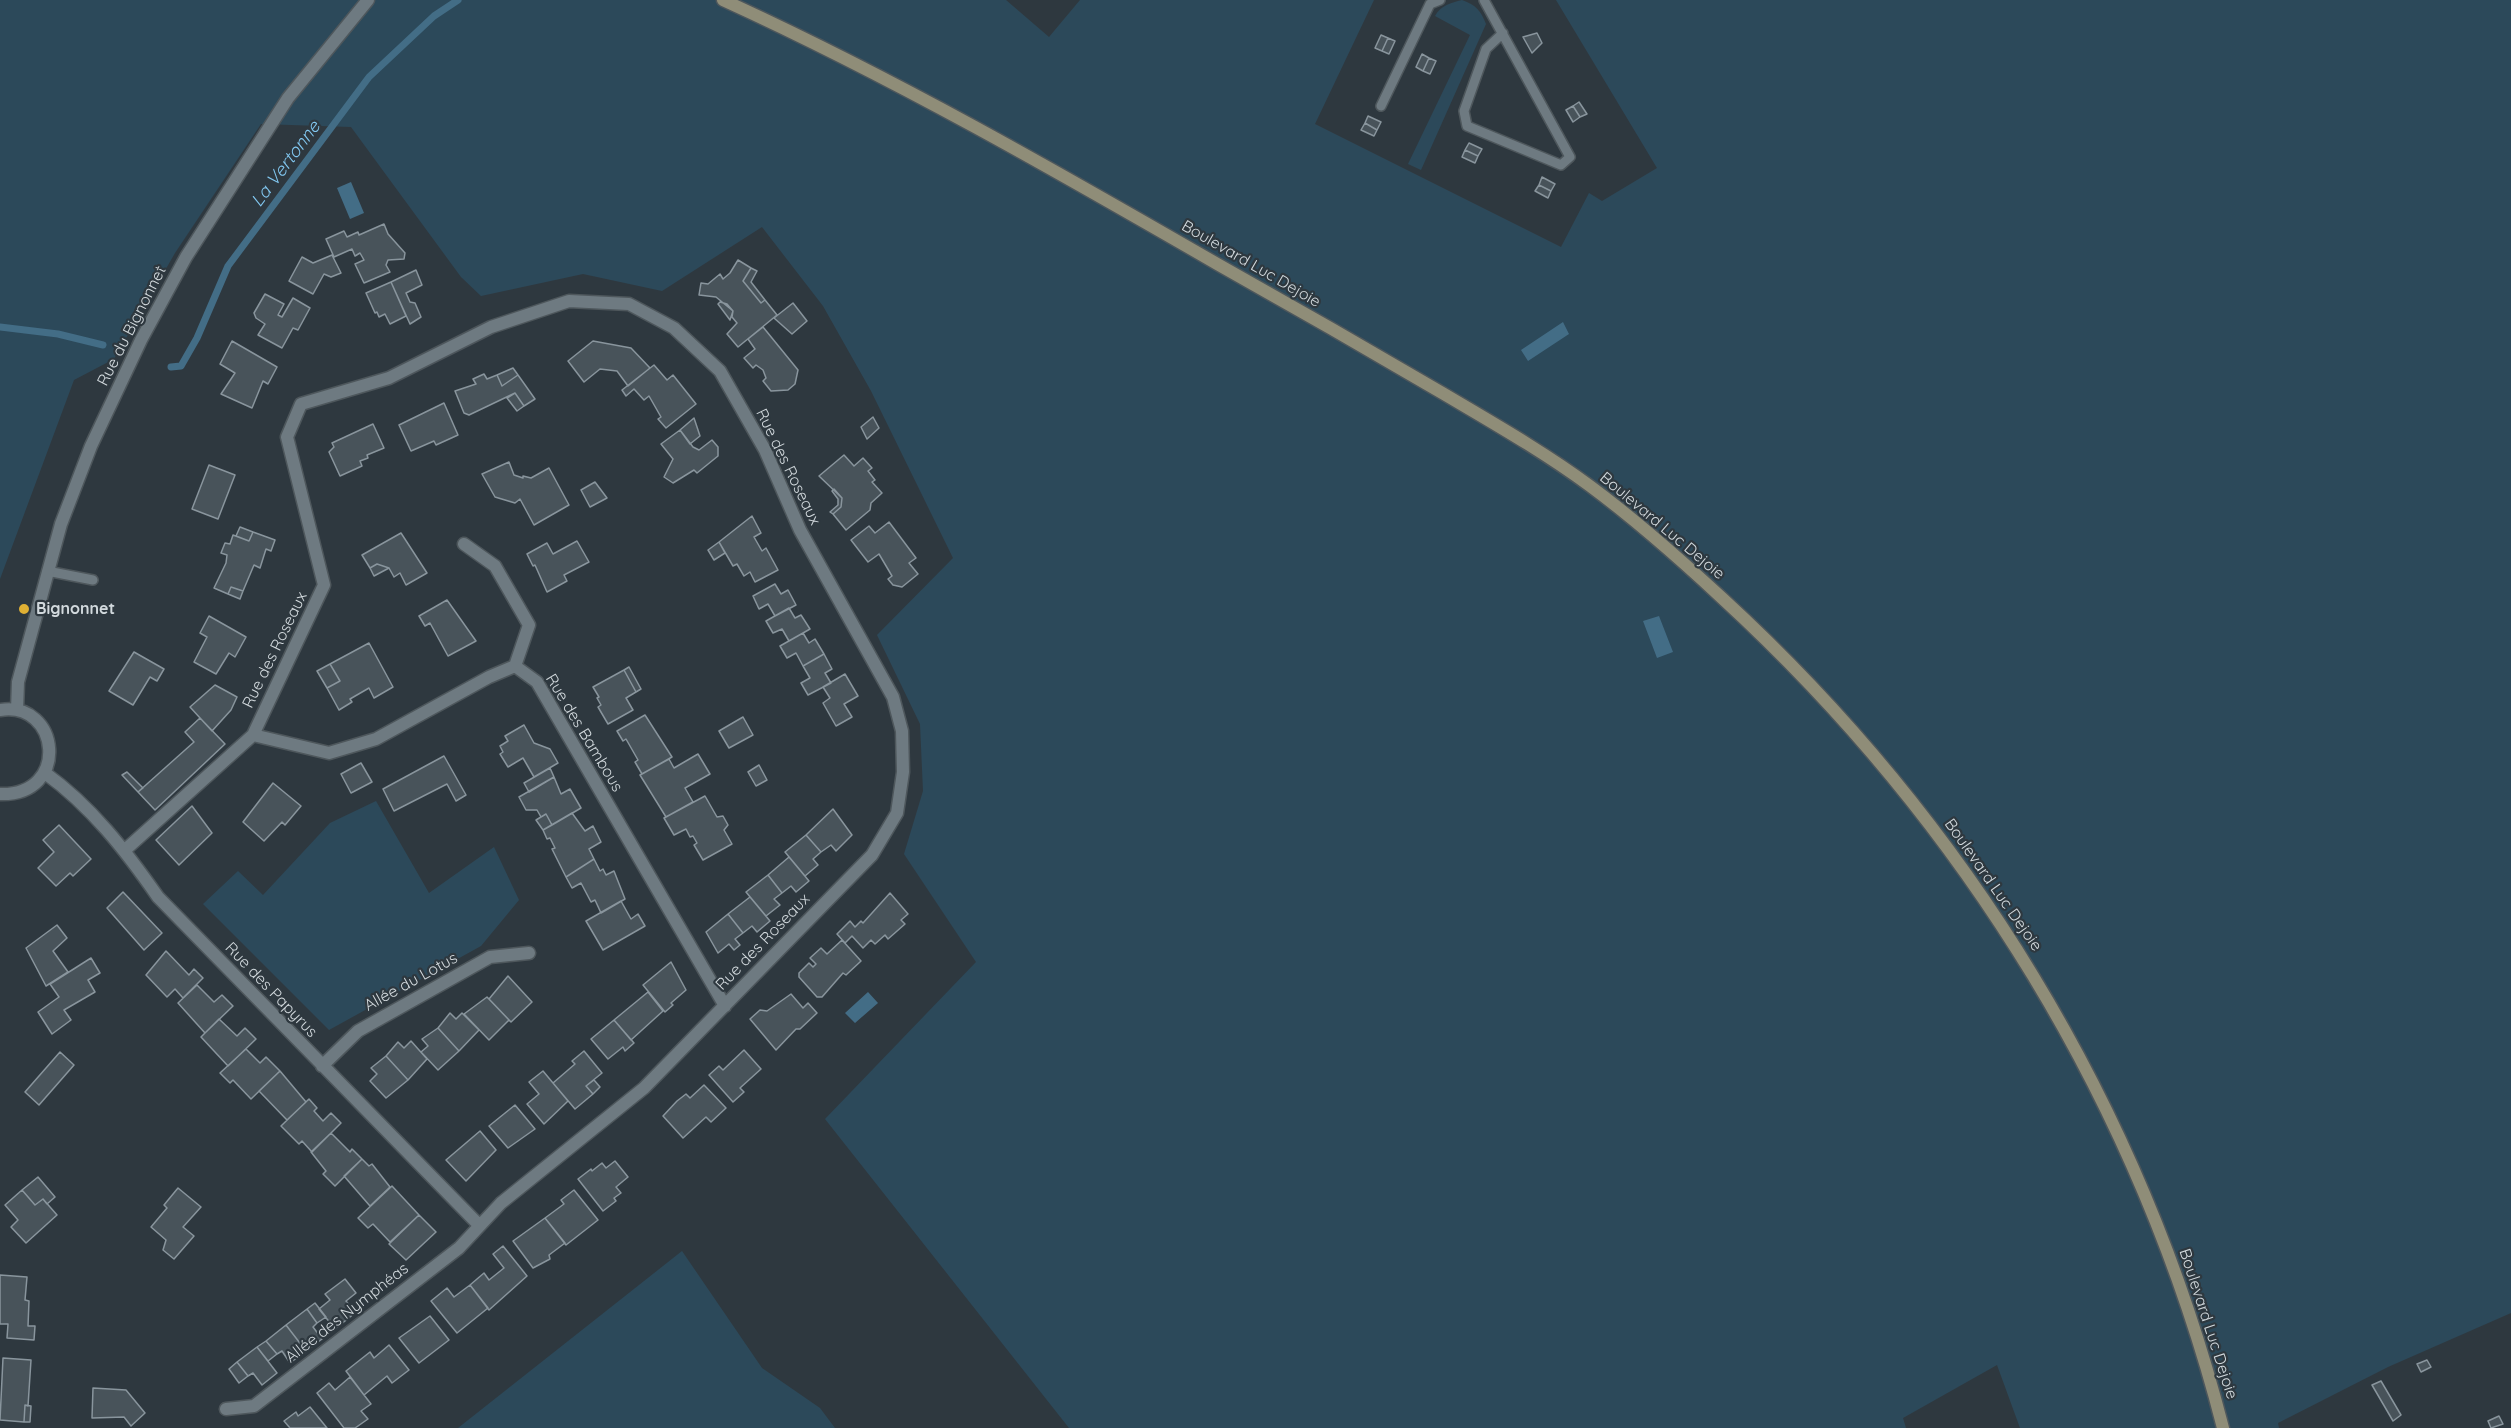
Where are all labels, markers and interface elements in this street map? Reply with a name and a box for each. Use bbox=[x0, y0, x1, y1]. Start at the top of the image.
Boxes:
water label: La Vertonne bbox=[247, 117, 325, 211]
street label: Boulevard Luc Dejoie bbox=[1178, 216, 1324, 312]
street label: Rue du Bignonnet bbox=[93, 263, 171, 389]
street label: Rue des Roseaux bbox=[752, 406, 824, 528]
street label: Boulevard Luc Dejoie bbox=[1596, 468, 1728, 584]
street label: Rue des Roseaux bbox=[239, 589, 311, 711]
place label: Bignonnet bbox=[36, 599, 115, 619]
marker: Bignonnet bbox=[17, 602, 31, 616]
street label: Rue des Bambous bbox=[541, 670, 627, 796]
street label: Boulevard Luc Dejoie bbox=[1940, 815, 2046, 955]
street label: Rue des Roseaux bbox=[712, 890, 814, 994]
street label: Rue des Papyrus bbox=[221, 939, 321, 1041]
street label: Allée du Lotus bbox=[361, 948, 461, 1016]
street label: Boulevard Luc Dejoie bbox=[2175, 1246, 2241, 1402]
street label: Allée des Nymphéas bbox=[282, 1259, 412, 1367]

